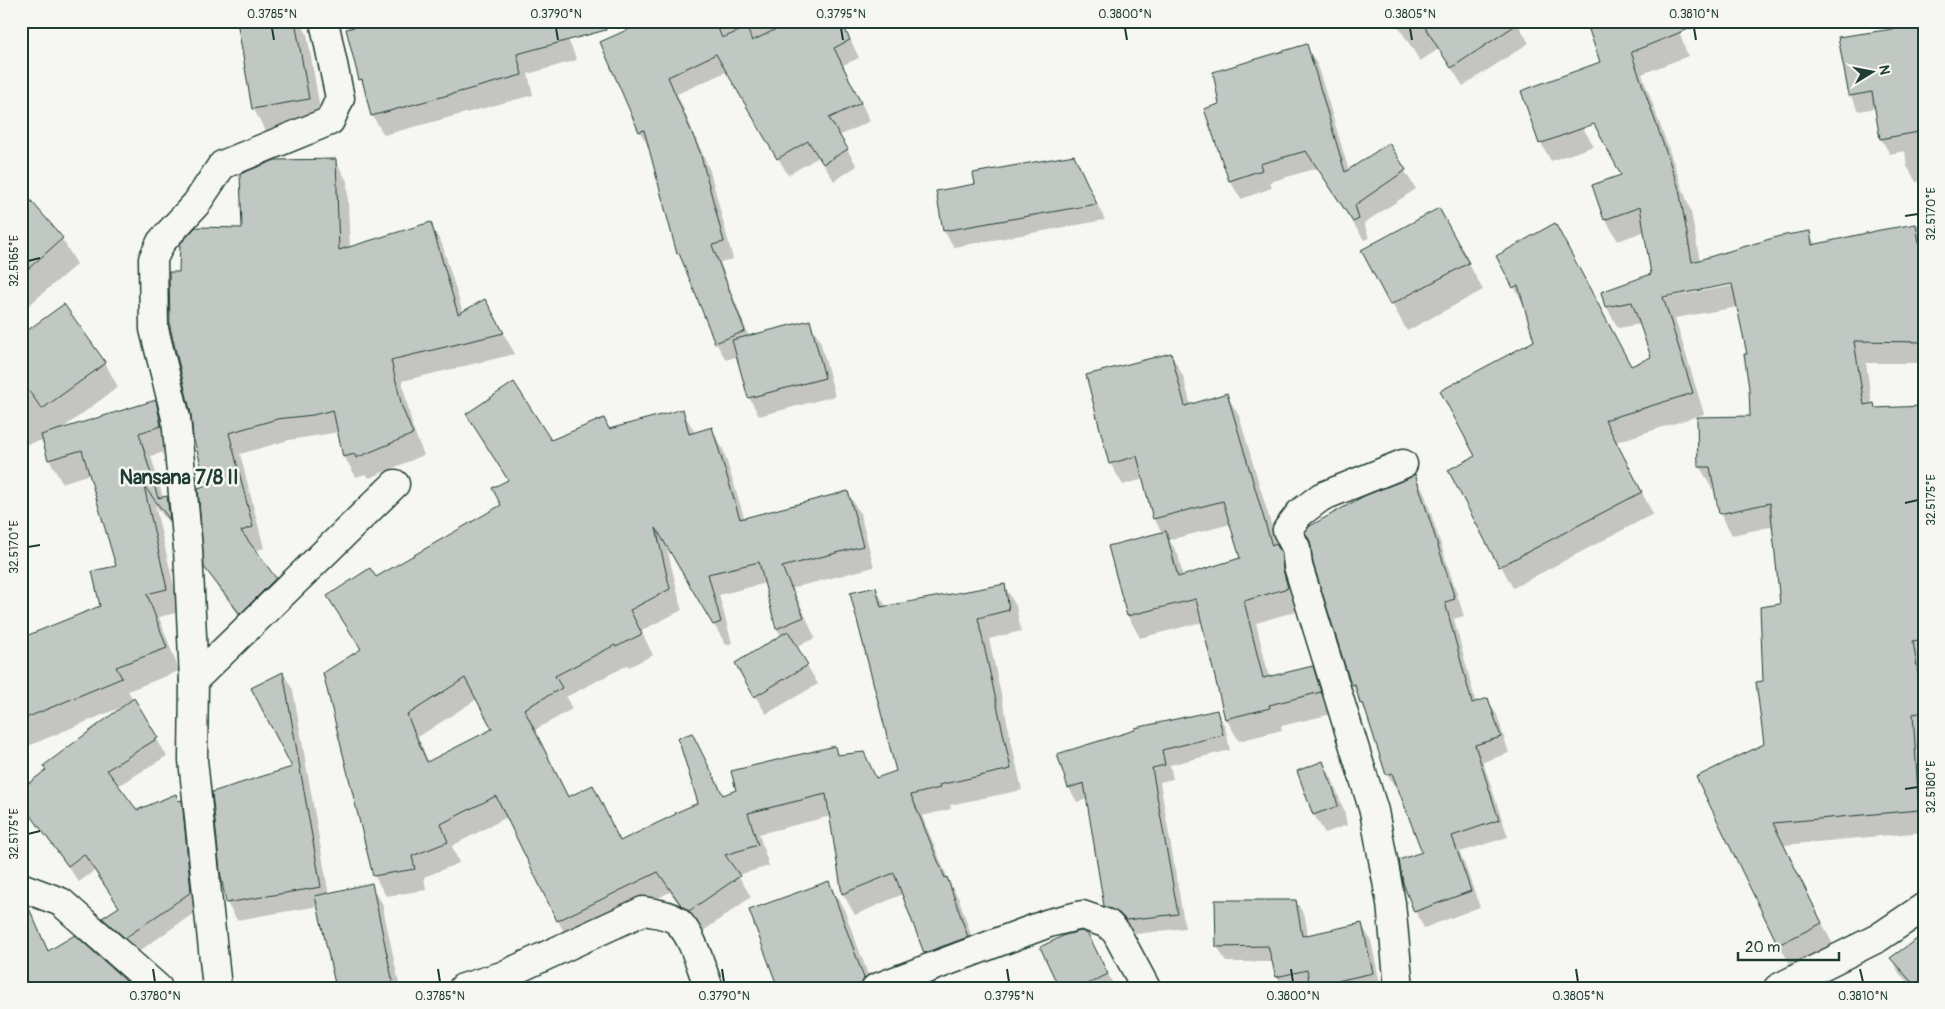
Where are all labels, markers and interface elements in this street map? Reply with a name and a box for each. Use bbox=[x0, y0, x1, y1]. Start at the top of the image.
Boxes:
text: 0.3785°N bbox=[247, 7, 297, 22]
text: 0.3790°N bbox=[530, 7, 582, 22]
text: 0.3795°N bbox=[816, 7, 866, 22]
text: 0.3800°N bbox=[1098, 7, 1152, 22]
text: 0.3805°N bbox=[1384, 7, 1436, 22]
text: 0.3810°N bbox=[1669, 7, 1719, 22]
north arrow bbox=[1848, 48, 1898, 98]
text: N bbox=[1875, 64, 1894, 76]
text: 32.5170°E bbox=[1924, 187, 1939, 241]
text: 32.5165°E bbox=[7, 235, 22, 287]
district label: Nansana 7/8 II bbox=[119, 465, 239, 490]
text: 32.5175°E bbox=[1924, 474, 1939, 526]
text: 32.5170°E bbox=[7, 520, 22, 574]
text: 32.5180°E bbox=[1924, 761, 1939, 813]
text: 32.5175°E bbox=[7, 808, 22, 860]
scale bar bbox=[1738, 929, 1839, 961]
text: 20 m bbox=[1745, 938, 1780, 957]
text: 0.3780°N bbox=[129, 989, 181, 1004]
text: 0.3785°N bbox=[415, 989, 465, 1004]
text: 0.3790°N bbox=[698, 989, 750, 1004]
text: 0.3795°N bbox=[984, 989, 1034, 1004]
text: 0.3800°N bbox=[1266, 989, 1320, 1004]
text: 0.3805°N bbox=[1552, 989, 1604, 1004]
text: 0.3810°N bbox=[1838, 989, 1888, 1004]

